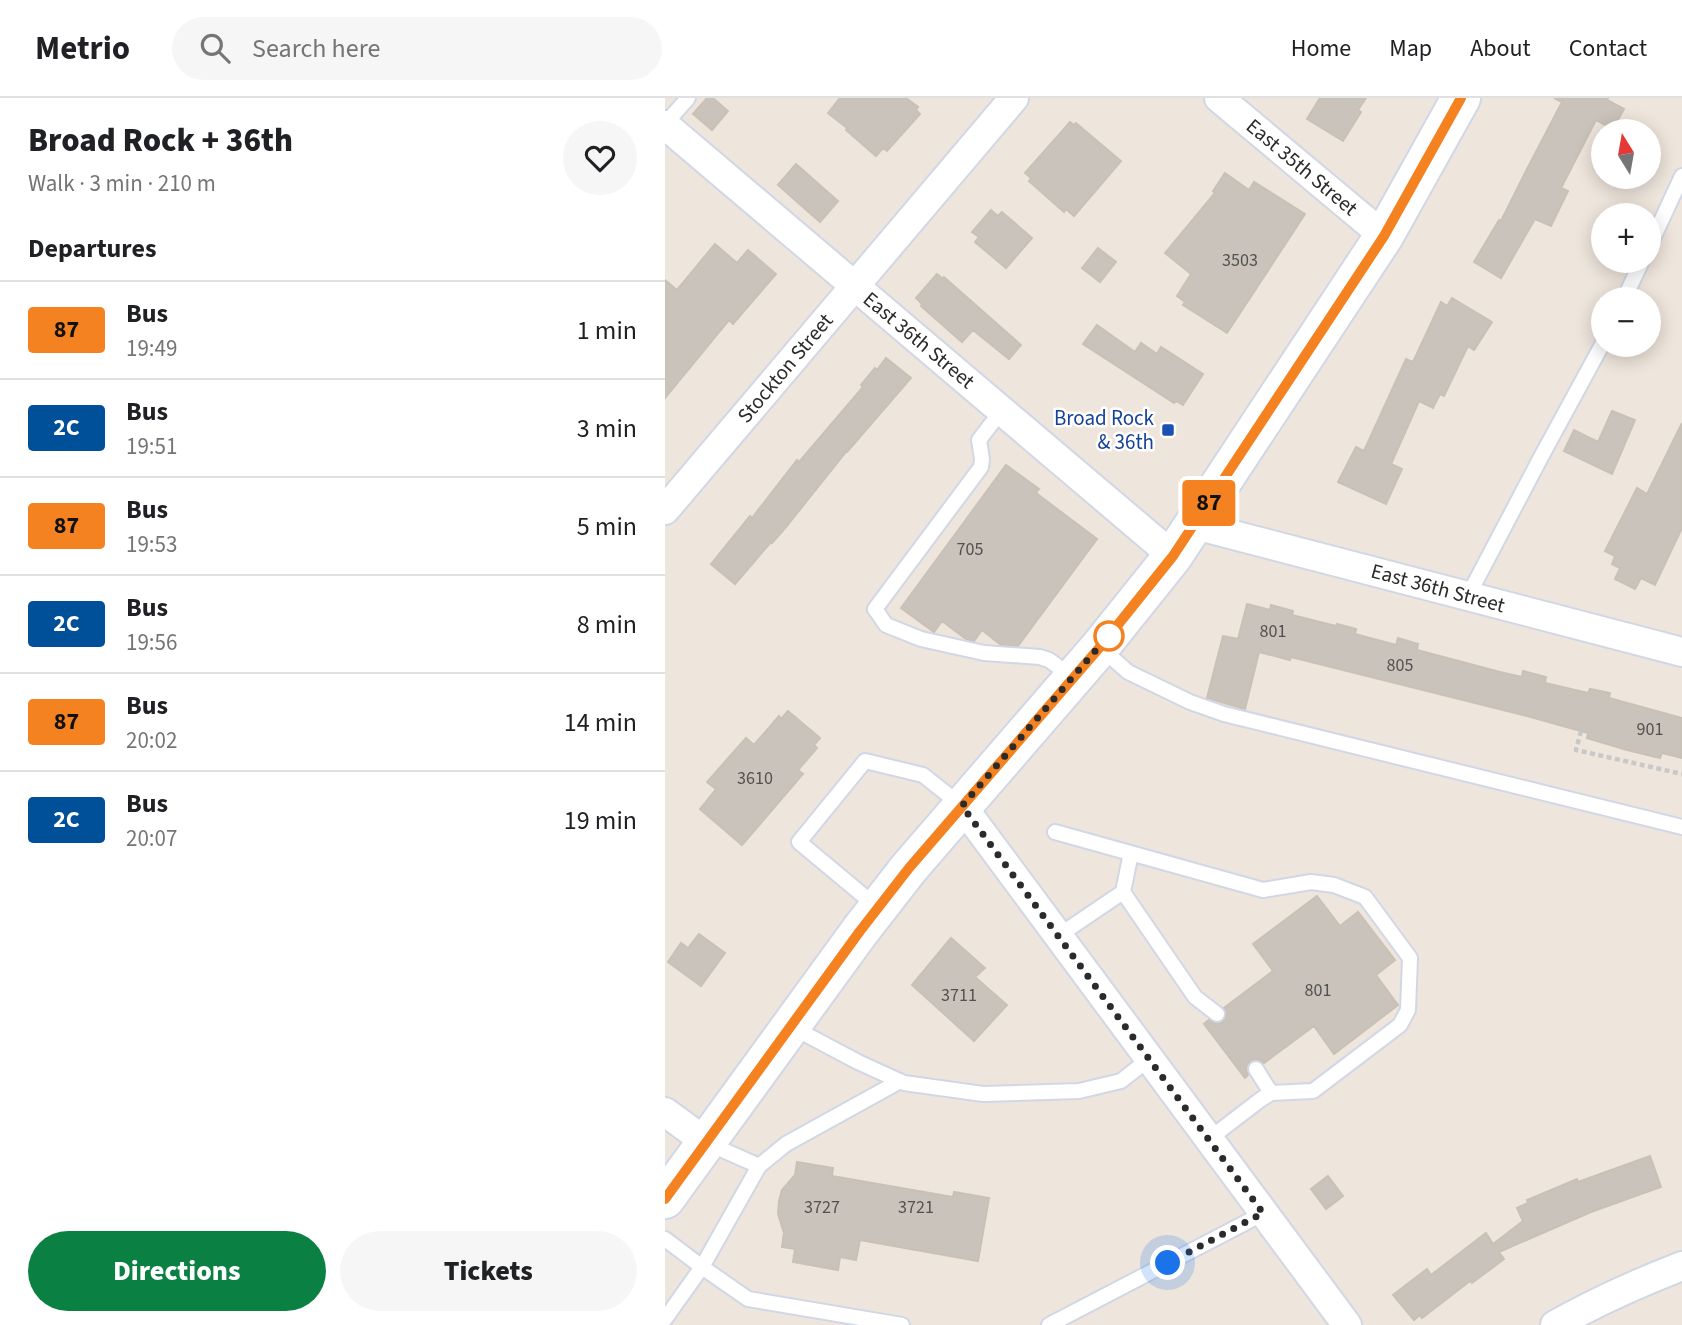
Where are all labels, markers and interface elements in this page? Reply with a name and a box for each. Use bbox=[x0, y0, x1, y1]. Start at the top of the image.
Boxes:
search box bbox=[172, 17, 662, 80]
text: Metrio bbox=[35, 25, 130, 72]
icon: search bbox=[196, 29, 234, 67]
text: Search here bbox=[252, 30, 380, 67]
text: Home bbox=[1291, 31, 1351, 66]
text: Map bbox=[1389, 31, 1432, 66]
text: About bbox=[1470, 31, 1531, 66]
text: Contact bbox=[1569, 31, 1647, 66]
street label: East 35th Street bbox=[1240, 111, 1364, 223]
text: Broad Rock + 36th bbox=[28, 117, 293, 164]
north arrow bbox=[1591, 119, 1661, 189]
map controls bbox=[1591, 119, 1661, 357]
button: heart bbox=[563, 121, 637, 195]
text: Walk · 3 min · 210 m bbox=[28, 167, 216, 200]
button: + bbox=[1591, 203, 1661, 273]
text: Departures bbox=[28, 230, 156, 267]
house number: 3503 bbox=[1222, 248, 1258, 273]
street label: East 36th Street bbox=[857, 284, 981, 396]
button: − bbox=[1591, 287, 1661, 357]
text: Bus bbox=[126, 295, 168, 332]
street label: Stockton Street bbox=[730, 307, 840, 429]
text: 87 bbox=[54, 312, 79, 347]
text: 1 min bbox=[577, 312, 637, 349]
text: 19:49 bbox=[126, 332, 177, 365]
text: Bus bbox=[126, 393, 168, 430]
place label: Broad Rock & 36th bbox=[1054, 403, 1155, 457]
text: 2C bbox=[53, 410, 80, 445]
text: 3 min bbox=[577, 410, 637, 447]
marker: Broad Rock & 36th bbox=[1160, 422, 1176, 438]
text: 19:51 bbox=[126, 430, 177, 463]
line badge: 87 bbox=[1177, 480, 1241, 526]
text: 87 bbox=[1196, 485, 1222, 520]
text: Bus bbox=[126, 491, 168, 528]
text: 87 bbox=[54, 508, 79, 543]
text: 5 min bbox=[577, 508, 637, 545]
text: 19:53 bbox=[126, 528, 177, 561]
house number: 705 bbox=[957, 537, 983, 562]
street label: East 36th Street bbox=[1368, 556, 1508, 620]
text: Bus bbox=[126, 589, 168, 626]
text: 2C bbox=[53, 606, 80, 641]
text: 8 min bbox=[577, 606, 637, 643]
house number: 801 bbox=[1260, 619, 1286, 644]
unlabelled marker bbox=[1094, 621, 1124, 651]
text: 19:56 bbox=[126, 626, 177, 659]
house number: 805 bbox=[1387, 653, 1413, 678]
text: Bus bbox=[126, 687, 168, 724]
text: 87 bbox=[54, 704, 79, 739]
text: 14 min bbox=[564, 704, 637, 741]
house number: 901 bbox=[1637, 717, 1663, 742]
text: 20:02 bbox=[126, 724, 177, 757]
house number: 3610 bbox=[737, 766, 773, 791]
text: Bus bbox=[126, 785, 168, 822]
text: 2C bbox=[53, 802, 80, 837]
text: 19 min bbox=[564, 802, 637, 839]
text: 20:07 bbox=[126, 822, 177, 855]
house number: 801 bbox=[1305, 978, 1331, 1003]
house number: 3711 bbox=[941, 983, 977, 1008]
house number: 3727 bbox=[804, 1195, 840, 1220]
house number: 3721 bbox=[898, 1195, 934, 1220]
button: Directions bbox=[28, 1231, 326, 1311]
button: Tickets bbox=[340, 1231, 637, 1311]
your location bbox=[1150, 1245, 1185, 1280]

